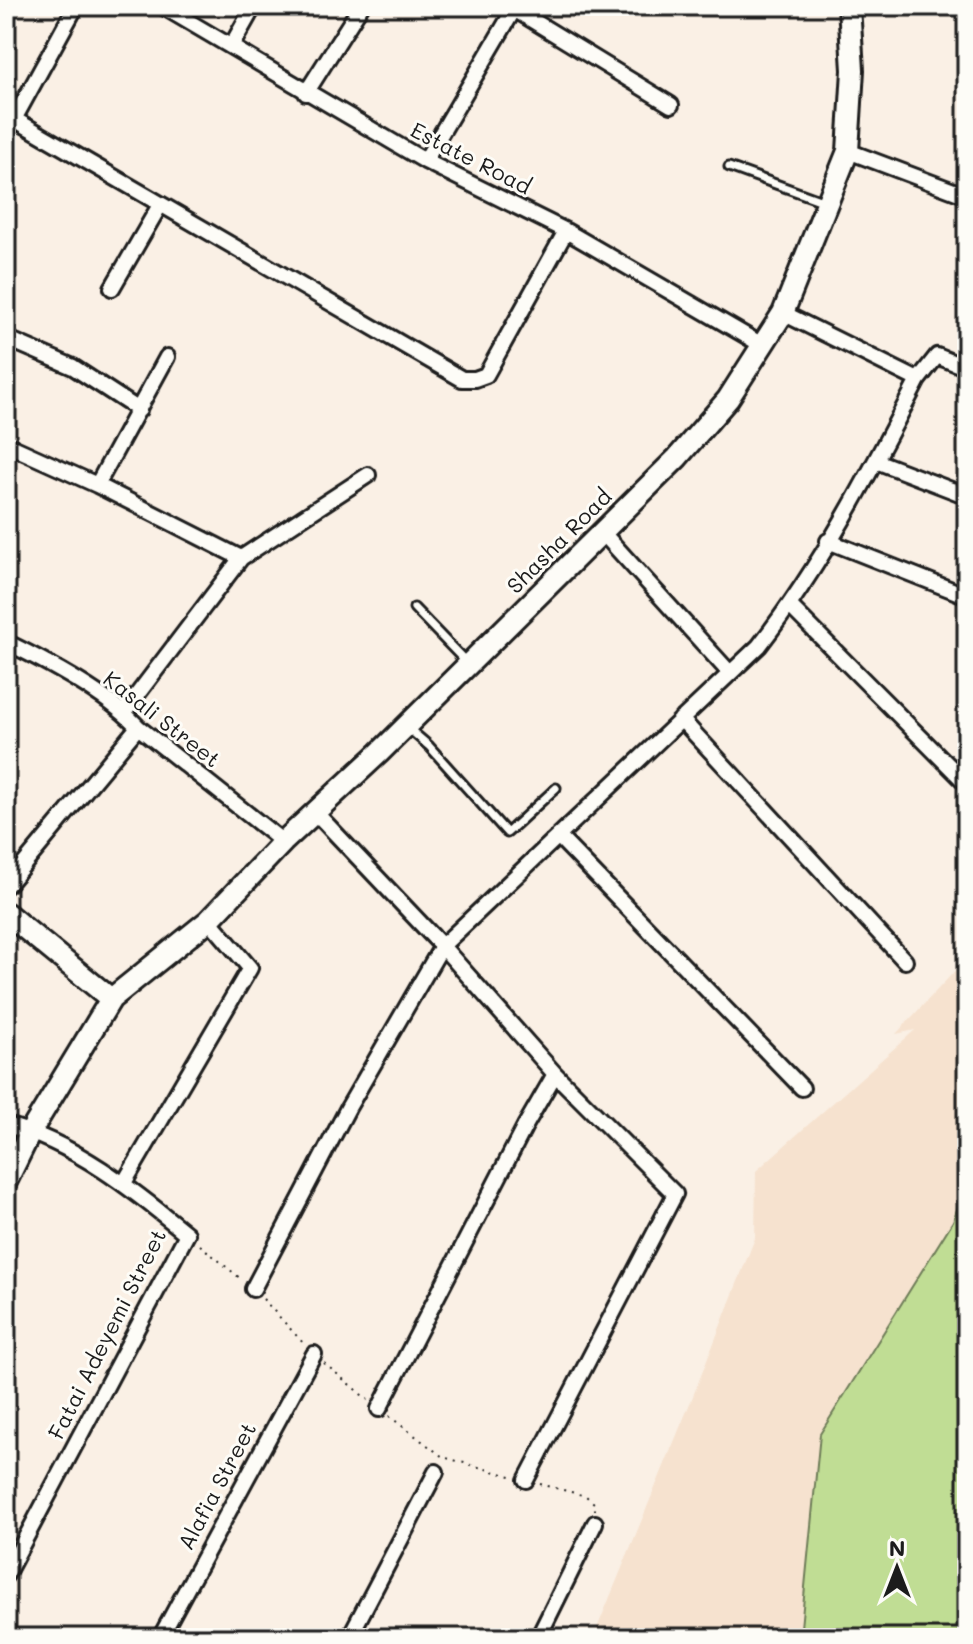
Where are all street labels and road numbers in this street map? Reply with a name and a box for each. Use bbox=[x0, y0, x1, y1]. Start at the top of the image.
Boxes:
street label: Estate Road bbox=[406, 115, 537, 200]
street label: Shasha Road bbox=[500, 482, 617, 599]
street label: Kasali Street bbox=[98, 664, 227, 773]
street label: Fatai Adeyemi Street bbox=[41, 1224, 172, 1444]
street label: Alafia Street bbox=[171, 1417, 262, 1555]

